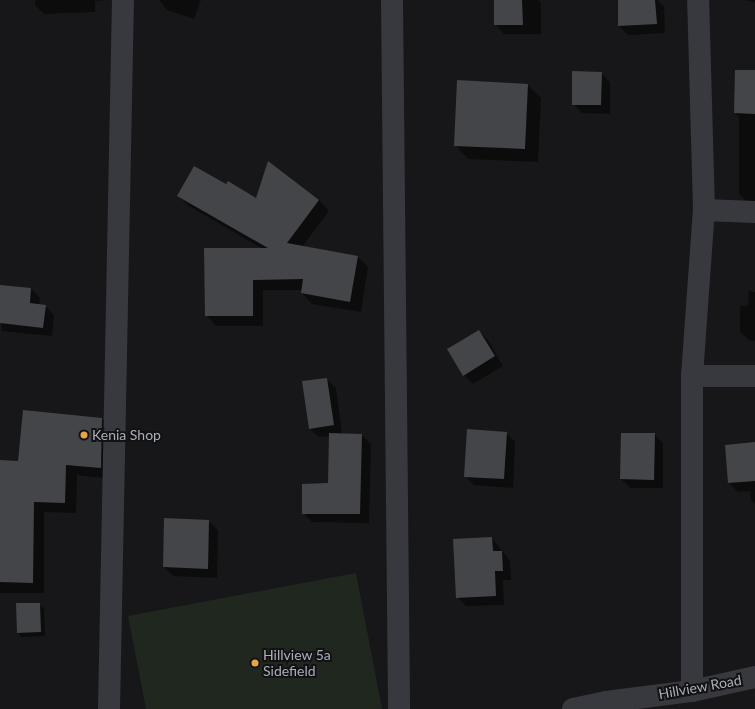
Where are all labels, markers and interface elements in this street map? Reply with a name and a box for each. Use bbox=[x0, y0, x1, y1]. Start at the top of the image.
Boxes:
place label: Kenia Shop bbox=[92, 427, 161, 443]
marker: Kenia Shop bbox=[79, 430, 89, 440]
place label: Hillview 5a Sidefield bbox=[263, 647, 331, 680]
marker: Hillview 5a Sidefield bbox=[250, 658, 260, 668]
street label: Hillview Road bbox=[657, 671, 743, 703]

